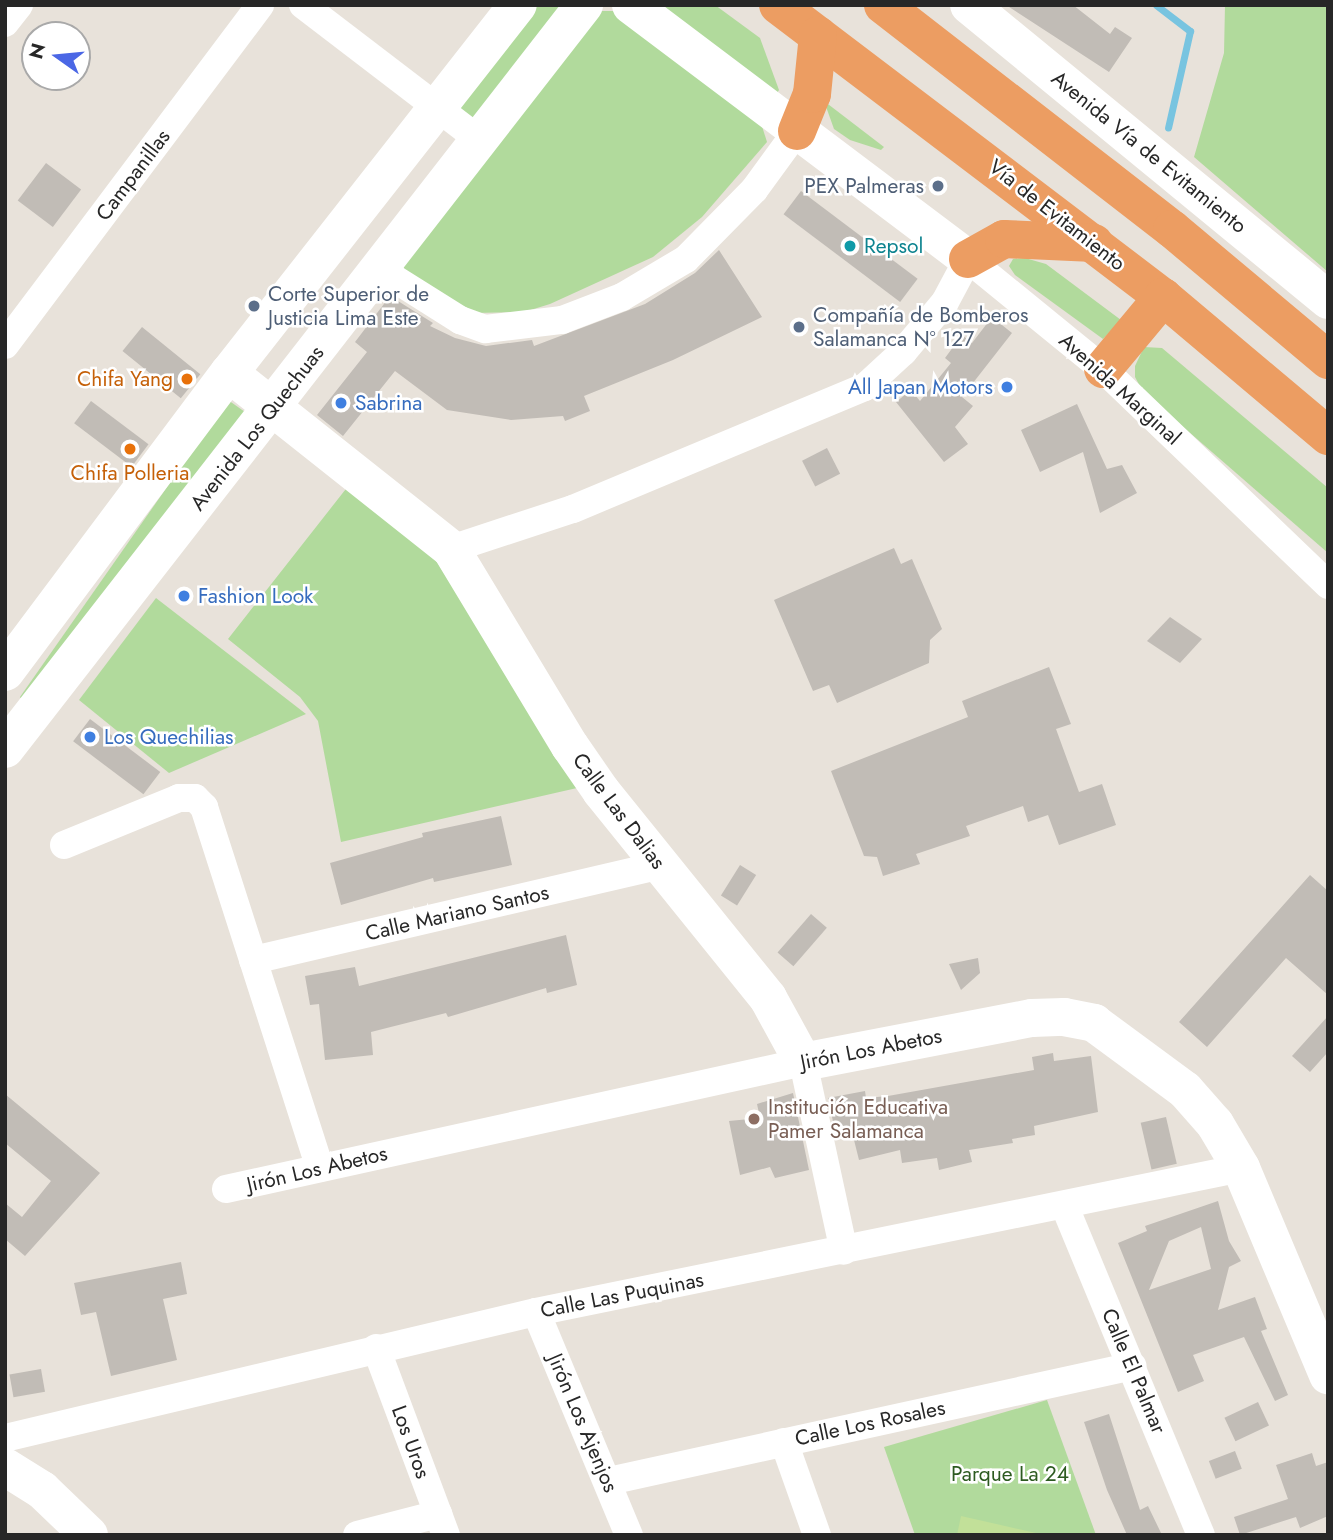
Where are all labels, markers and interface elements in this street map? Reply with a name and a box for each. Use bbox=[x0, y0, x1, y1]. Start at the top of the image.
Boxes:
north arrow bbox=[21, 21, 91, 91]
text: N bbox=[22, 40, 52, 62]
street label: Avenida Vía de Evitamiento bbox=[1046, 65, 1252, 239]
street label: Campanillas bbox=[91, 124, 175, 226]
street label: Vía de Evitamiento bbox=[984, 154, 1130, 276]
place label: PEX Palmeras bbox=[804, 173, 924, 199]
marker: PEX Palmeras bbox=[930, 178, 946, 194]
place label: Repsol bbox=[864, 233, 923, 259]
marker: Repsol bbox=[842, 238, 858, 254]
place label: Corte Superior de Justicia Lima Este bbox=[268, 281, 429, 331]
marker: Corte Superior de Justicia Lima Este bbox=[246, 298, 262, 314]
place label: Compañía de Bomberos Salamanca Nº 127 bbox=[813, 302, 1028, 352]
marker: Compañía de Bomberos Salamanca Nº 127 bbox=[791, 319, 807, 335]
street label: Avenida Marginal bbox=[1054, 328, 1186, 450]
street label: Avenida Los Quechuas bbox=[185, 341, 329, 515]
place label: Chifa Yang bbox=[77, 366, 173, 392]
marker: Chifa Yang bbox=[179, 371, 195, 387]
place label: All Japan Motors bbox=[848, 374, 993, 400]
marker: All Japan Motors bbox=[999, 379, 1015, 395]
place label: Sabrina bbox=[355, 390, 422, 416]
marker: Sabrina bbox=[333, 395, 349, 411]
marker: Chifa Polleria bbox=[122, 441, 138, 457]
place label: Chifa Polleria bbox=[71, 460, 189, 486]
place label: Fashion Look bbox=[198, 583, 313, 609]
marker: Fashion Look bbox=[176, 588, 192, 604]
place label: Los Quechilias bbox=[104, 724, 233, 750]
marker: Los Quechilias bbox=[82, 729, 98, 745]
street label: Calle Las Dalias bbox=[567, 748, 671, 874]
street label: Calle Mariano Santos bbox=[363, 880, 551, 946]
street label: Jirón Los Abetos bbox=[798, 1023, 944, 1075]
place label: Institución Educativa Pamer Salamanca bbox=[768, 1094, 948, 1144]
marker: Institución Educativa Pamer Salamanca bbox=[746, 1111, 762, 1127]
street label: Jirón Los Abetos bbox=[244, 1141, 390, 1197]
street label: Calle Las Puquinas bbox=[538, 1267, 706, 1323]
street label: Calle El Palmar bbox=[1096, 1305, 1172, 1437]
street label: Jirón Los Ajenjos bbox=[542, 1350, 624, 1496]
street label: Calle Los Rosales bbox=[793, 1395, 947, 1451]
street label: Los Uros bbox=[386, 1402, 436, 1482]
park label: Parque La 24 bbox=[951, 1461, 1069, 1487]

